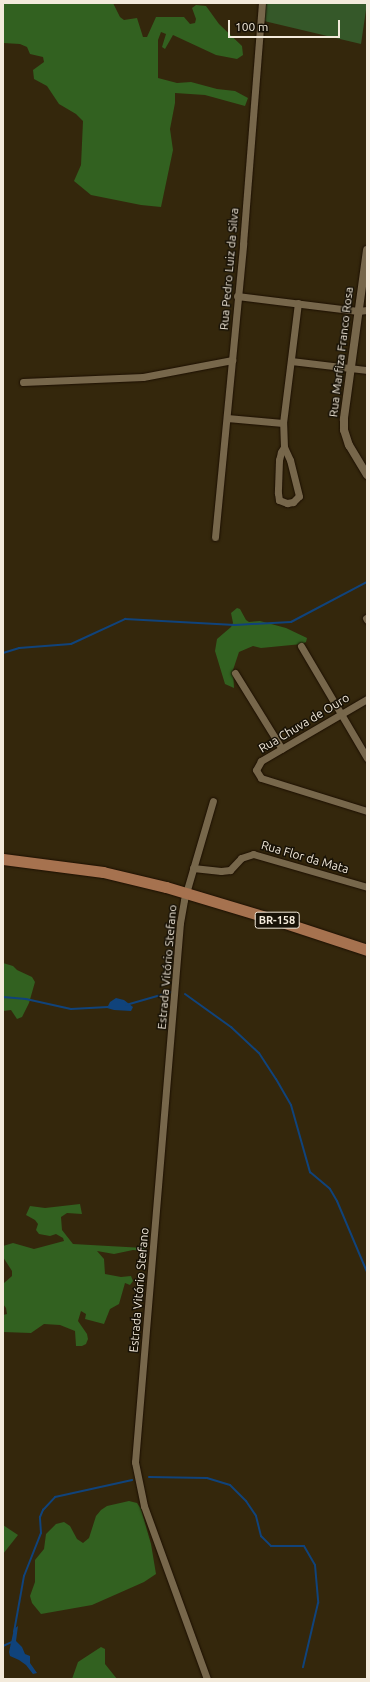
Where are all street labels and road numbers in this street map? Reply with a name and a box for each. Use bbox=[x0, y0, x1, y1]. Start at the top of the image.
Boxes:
street label: Rua Pedro Luiz da Silva bbox=[216, 207, 242, 331]
street label: Rua Marfiza Franco Rosa bbox=[326, 286, 356, 418]
street label: Rua Chuva de Ouro bbox=[256, 690, 352, 756]
street label: Rua Flor da Mata bbox=[260, 838, 350, 876]
street label: Estrada Vitório Stefano bbox=[154, 904, 180, 1030]
road number: BR-158 bbox=[254, 911, 300, 929]
street label: Estrada Vitório Stefano bbox=[126, 1227, 152, 1353]

